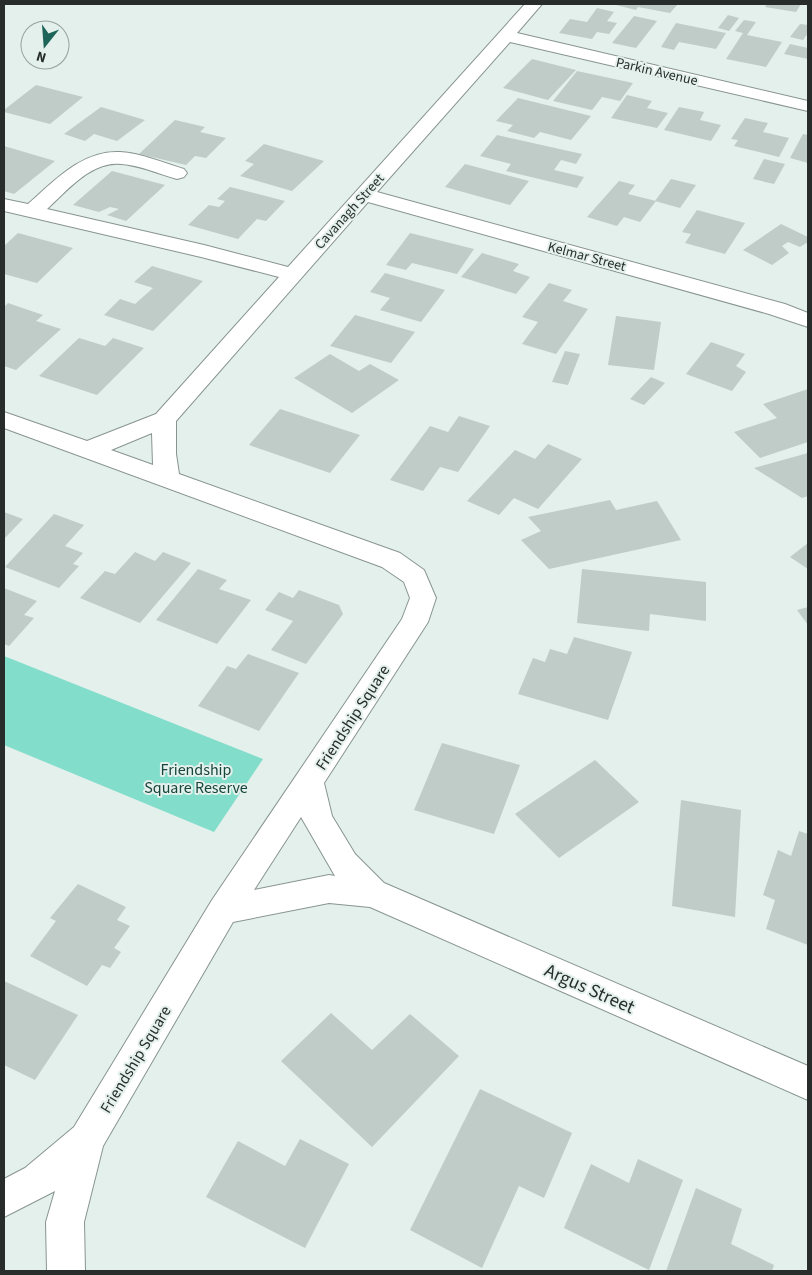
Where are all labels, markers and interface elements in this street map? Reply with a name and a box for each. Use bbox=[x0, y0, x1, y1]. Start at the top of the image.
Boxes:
north arrow bbox=[20, 20, 70, 70]
text: N bbox=[34, 46, 49, 67]
street label: Parkin Avenue bbox=[614, 53, 700, 91]
street label: Cavanagh Street bbox=[310, 169, 389, 254]
street label: Kelmar Street bbox=[546, 237, 628, 277]
street label: Friendship Square bbox=[311, 661, 395, 775]
park label: Friendship Square Reserve bbox=[144, 759, 248, 799]
street label: Argus Street bbox=[540, 958, 639, 1021]
street label: Friendship Square bbox=[95, 1002, 177, 1117]

